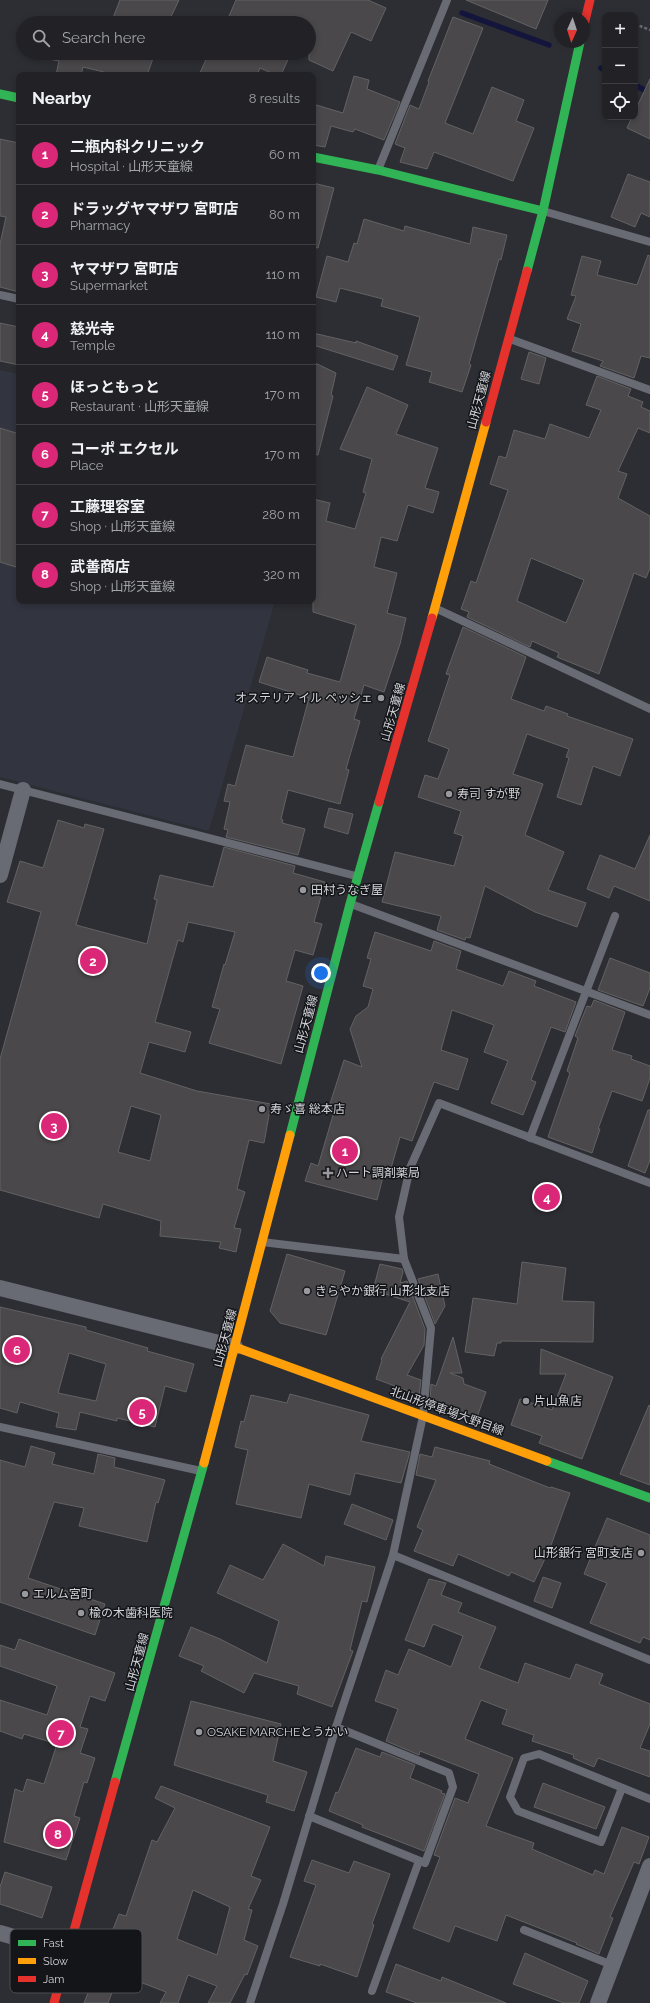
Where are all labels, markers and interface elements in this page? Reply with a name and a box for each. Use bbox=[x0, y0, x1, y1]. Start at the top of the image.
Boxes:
north arrow bbox=[554, 12, 590, 48]
map controls bbox=[602, 12, 638, 120]
button: + bbox=[602, 12, 638, 48]
search box bbox=[16, 16, 316, 60]
icon: search bbox=[30, 27, 52, 49]
text: Search here bbox=[62, 29, 145, 47]
button: − bbox=[602, 48, 638, 84]
button: locate bbox=[602, 84, 638, 120]
text: Nearby bbox=[32, 88, 91, 108]
text: 8 results bbox=[249, 91, 300, 106]
text: 二瓶内科クリニック bbox=[70, 138, 205, 156]
text: 1 bbox=[42, 147, 48, 162]
text: 60 m bbox=[269, 147, 300, 162]
text: Hospital · 山形天童線 bbox=[70, 159, 193, 174]
text: ドラッグヤマザワ 宮町店 bbox=[70, 200, 239, 218]
text: 2 bbox=[41, 207, 49, 222]
text: 80 m bbox=[269, 207, 300, 222]
text: Pharmacy bbox=[70, 218, 130, 233]
text: ヤマザワ 宮町店 bbox=[70, 260, 179, 278]
text: 3 bbox=[41, 267, 49, 282]
text: 110 m bbox=[266, 267, 300, 282]
text: Supermarket bbox=[70, 278, 148, 293]
text: 慈光寺 bbox=[70, 320, 115, 338]
text: 4 bbox=[41, 327, 49, 342]
text: 110 m bbox=[266, 327, 300, 342]
text: Temple bbox=[70, 338, 115, 353]
street label: 山形天童線 bbox=[464, 369, 494, 431]
text: ほっともっと bbox=[70, 378, 160, 396]
text: 5 bbox=[41, 387, 49, 402]
text: 170 m bbox=[264, 387, 300, 402]
text: Restaurant · 山形天童線 bbox=[70, 399, 209, 414]
text: コーポ エクセル bbox=[70, 440, 179, 458]
text: 6 bbox=[41, 447, 49, 462]
text: 170 m bbox=[264, 447, 300, 462]
text: Place bbox=[70, 458, 103, 473]
text: 工藤理容室 bbox=[70, 498, 145, 516]
text: 7 bbox=[41, 507, 49, 522]
text: 280 m bbox=[262, 507, 300, 522]
text: Shop · 山形天童線 bbox=[70, 519, 175, 534]
text: 武善商店 bbox=[70, 558, 130, 576]
text: 8 bbox=[41, 567, 49, 582]
text: 320 m bbox=[263, 567, 300, 582]
text: Shop · 山形天童線 bbox=[70, 579, 175, 594]
street label: 山形天童線 bbox=[378, 681, 408, 743]
place label: オステリア イル ペッシェ bbox=[235, 691, 373, 705]
marker: オステリア イル ペッシェ bbox=[376, 693, 386, 703]
place label: 寿司 すが野 bbox=[457, 787, 520, 801]
marker: 寿司 すが野 bbox=[444, 789, 454, 799]
place label: 田村うなぎ屋 bbox=[311, 883, 383, 897]
marker: 田村うなぎ屋 bbox=[298, 885, 308, 895]
pin: 2 bbox=[80, 946, 106, 976]
your location bbox=[311, 963, 331, 983]
street label: 山形天童線 bbox=[291, 993, 321, 1055]
place label: 寿ゞ喜 総本店 bbox=[270, 1102, 345, 1116]
marker: 寿ゞ喜 総本店 bbox=[257, 1104, 267, 1114]
pin: 3 bbox=[41, 1111, 67, 1141]
pin: 1 bbox=[332, 1136, 358, 1166]
place label: ハート調剤薬局 bbox=[336, 1166, 420, 1180]
marker: ハート調剤薬局 bbox=[323, 1168, 333, 1178]
pin: 4 bbox=[534, 1182, 560, 1212]
place label: きらやか銀行 山形北支店 bbox=[315, 1284, 450, 1298]
marker: きらやか銀行 山形北支店 bbox=[302, 1286, 312, 1296]
street label: 山形天童線 bbox=[210, 1307, 240, 1369]
pin: 6 bbox=[4, 1335, 30, 1365]
street label: 北山形停車場大野目線 bbox=[388, 1384, 506, 1438]
place label: 片山魚店 bbox=[534, 1394, 582, 1408]
marker: 片山魚店 bbox=[521, 1396, 531, 1406]
pin: 5 bbox=[129, 1397, 155, 1427]
place label: 山形銀行 宮町支店 bbox=[534, 1546, 633, 1560]
marker: 山形銀行 宮町支店 bbox=[636, 1548, 646, 1558]
place label: エルム宮町 bbox=[33, 1587, 93, 1601]
marker: エルム宮町 bbox=[20, 1589, 30, 1599]
place label: 楡の木歯科医院 bbox=[89, 1606, 173, 1620]
marker: 楡の木歯科医院 bbox=[76, 1608, 86, 1618]
street label: 山形天童線 bbox=[122, 1631, 152, 1693]
pin: 7 bbox=[48, 1718, 74, 1748]
place label: OSAKE MARCHEとうかい bbox=[207, 1725, 348, 1739]
marker: OSAKE MARCHEとうかい bbox=[194, 1727, 204, 1737]
pin: 8 bbox=[45, 1819, 71, 1849]
legend bbox=[10, 1929, 142, 1993]
text: Fast bbox=[43, 1937, 64, 1950]
text: Slow bbox=[43, 1955, 68, 1968]
text: Jam bbox=[43, 1973, 64, 1986]

